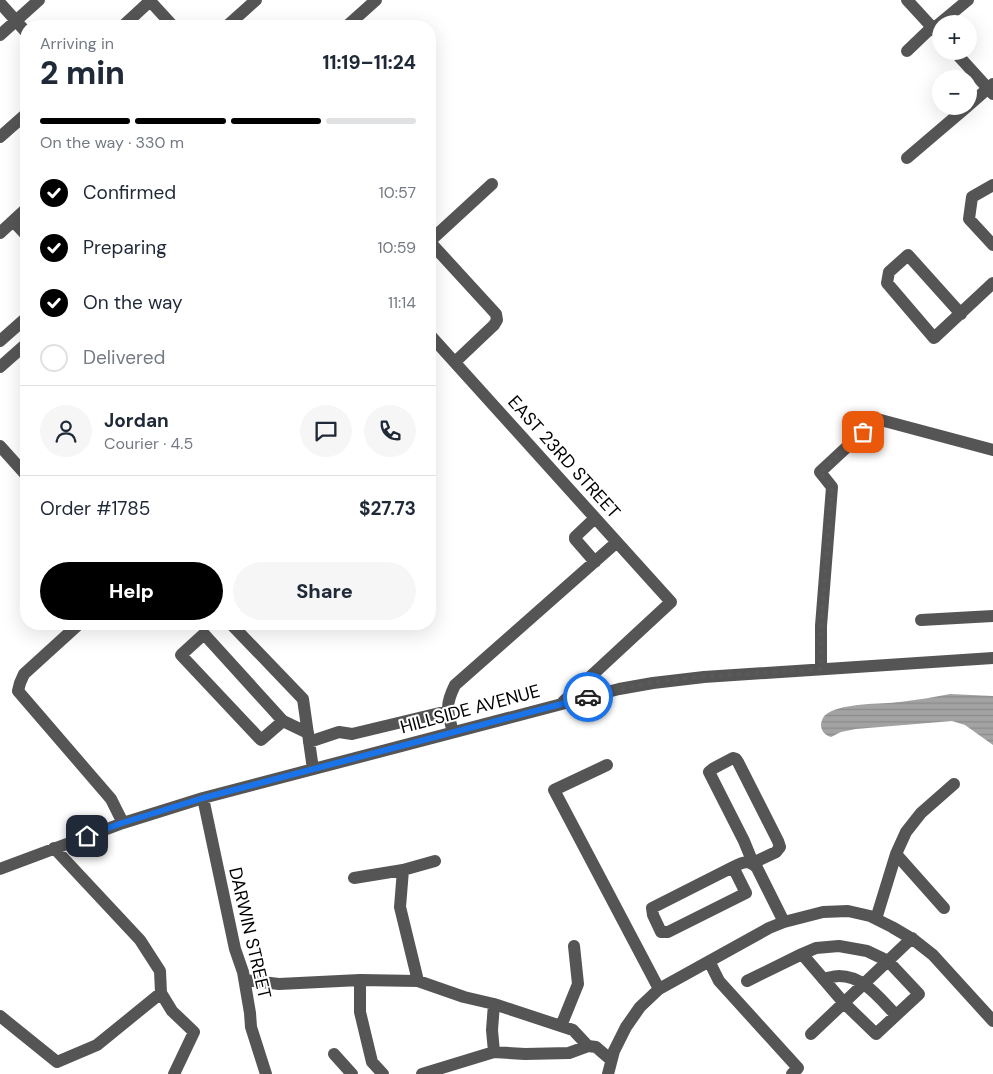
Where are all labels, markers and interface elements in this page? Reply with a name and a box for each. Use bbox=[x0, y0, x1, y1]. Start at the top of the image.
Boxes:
map controls bbox=[932, 15, 977, 115]
button: + bbox=[932, 15, 977, 60]
text: Arriving in bbox=[40, 33, 114, 54]
text: 11:19–11:24 bbox=[322, 50, 416, 75]
text: 2 min bbox=[40, 52, 125, 94]
button: − bbox=[932, 70, 977, 115]
text: On the way · 330 m bbox=[40, 132, 184, 153]
icon: check bbox=[40, 179, 68, 207]
text: Confirmed bbox=[83, 180, 176, 205]
text: 10:57 bbox=[379, 182, 416, 203]
icon: check bbox=[40, 234, 68, 262]
text: Preparing bbox=[83, 235, 167, 260]
text: 10:59 bbox=[377, 237, 416, 258]
icon: check bbox=[40, 289, 68, 317]
text: On the way bbox=[83, 290, 183, 315]
text: 11:14 bbox=[388, 292, 416, 313]
text: Delivered bbox=[83, 345, 165, 370]
street label: EAST 23RD STREET bbox=[502, 390, 626, 524]
button: person bbox=[40, 405, 92, 457]
button: chat bbox=[300, 405, 352, 457]
button: phone bbox=[364, 405, 416, 457]
text: Jordan bbox=[104, 408, 169, 433]
pin bbox=[842, 411, 884, 453]
icon: bag bbox=[849, 418, 877, 446]
text: Courier · 4.5 bbox=[104, 433, 193, 454]
text: Order #1785 bbox=[40, 496, 150, 521]
text: $27.73 bbox=[359, 496, 416, 521]
button: Help bbox=[40, 562, 223, 620]
button: Share bbox=[233, 562, 416, 620]
courier bbox=[563, 672, 613, 722]
street label: HILLSIDE AVENUE bbox=[397, 679, 543, 739]
icon: car bbox=[574, 683, 602, 711]
pin bbox=[66, 815, 108, 857]
icon: home bbox=[73, 822, 101, 850]
street label: DARWIN STREET bbox=[223, 865, 277, 1001]

